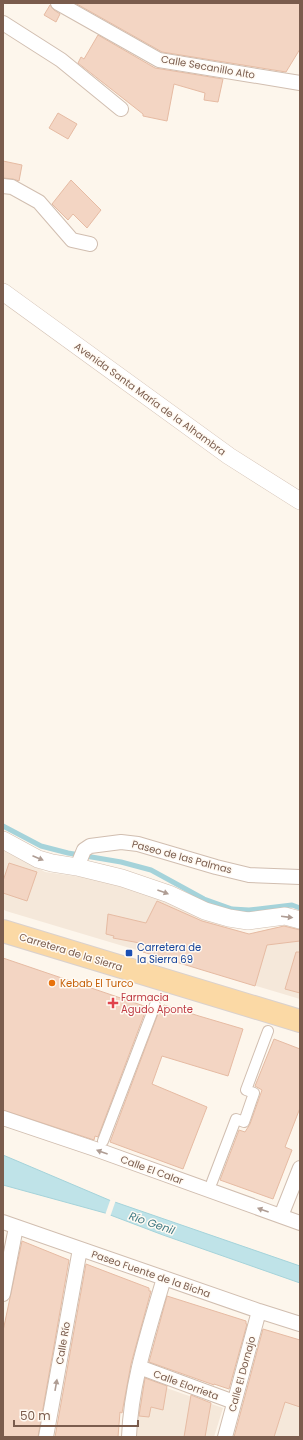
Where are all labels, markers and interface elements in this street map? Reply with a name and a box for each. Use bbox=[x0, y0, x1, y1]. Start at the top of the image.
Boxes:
street label: Calle Secanillo Alto bbox=[160, 51, 256, 83]
street label: Avenida Santa María de la Alhambra bbox=[71, 339, 229, 459]
street label: Paseo de las Palmas bbox=[130, 836, 234, 878]
one-way arrow bbox=[32, 855, 43, 861]
one-way arrow bbox=[157, 890, 169, 896]
one-way arrow bbox=[281, 914, 293, 920]
street label: Carretera de la Sierra bbox=[17, 929, 125, 975]
place label: Carretera de la Sierra 69 bbox=[137, 940, 201, 967]
marker: Carretera de la Sierra 69 bbox=[124, 948, 134, 958]
place label: Kebab El Turco bbox=[60, 976, 133, 991]
marker: Kebab El Turco bbox=[47, 978, 57, 988]
place label: Farmacia Agudo Aponte bbox=[121, 990, 193, 1017]
marker: Farmacia Agudo Aponte bbox=[108, 998, 118, 1008]
one-way arrow bbox=[95, 1148, 107, 1154]
street label: Calle El Calar bbox=[118, 1152, 186, 1188]
one-way arrow bbox=[257, 1207, 269, 1213]
water label: Río Genil bbox=[127, 1208, 177, 1238]
street label: Paseo Fuente de la Bicha bbox=[89, 1247, 213, 1301]
street label: Calle Río bbox=[52, 1320, 74, 1366]
street label: Calle El Dornajo bbox=[225, 1334, 259, 1414]
street label: Calle Elorrieta bbox=[151, 1366, 221, 1404]
one-way arrow bbox=[53, 1379, 59, 1391]
scale bar bbox=[14, 1402, 138, 1428]
text: 50 m bbox=[20, 1407, 51, 1424]

